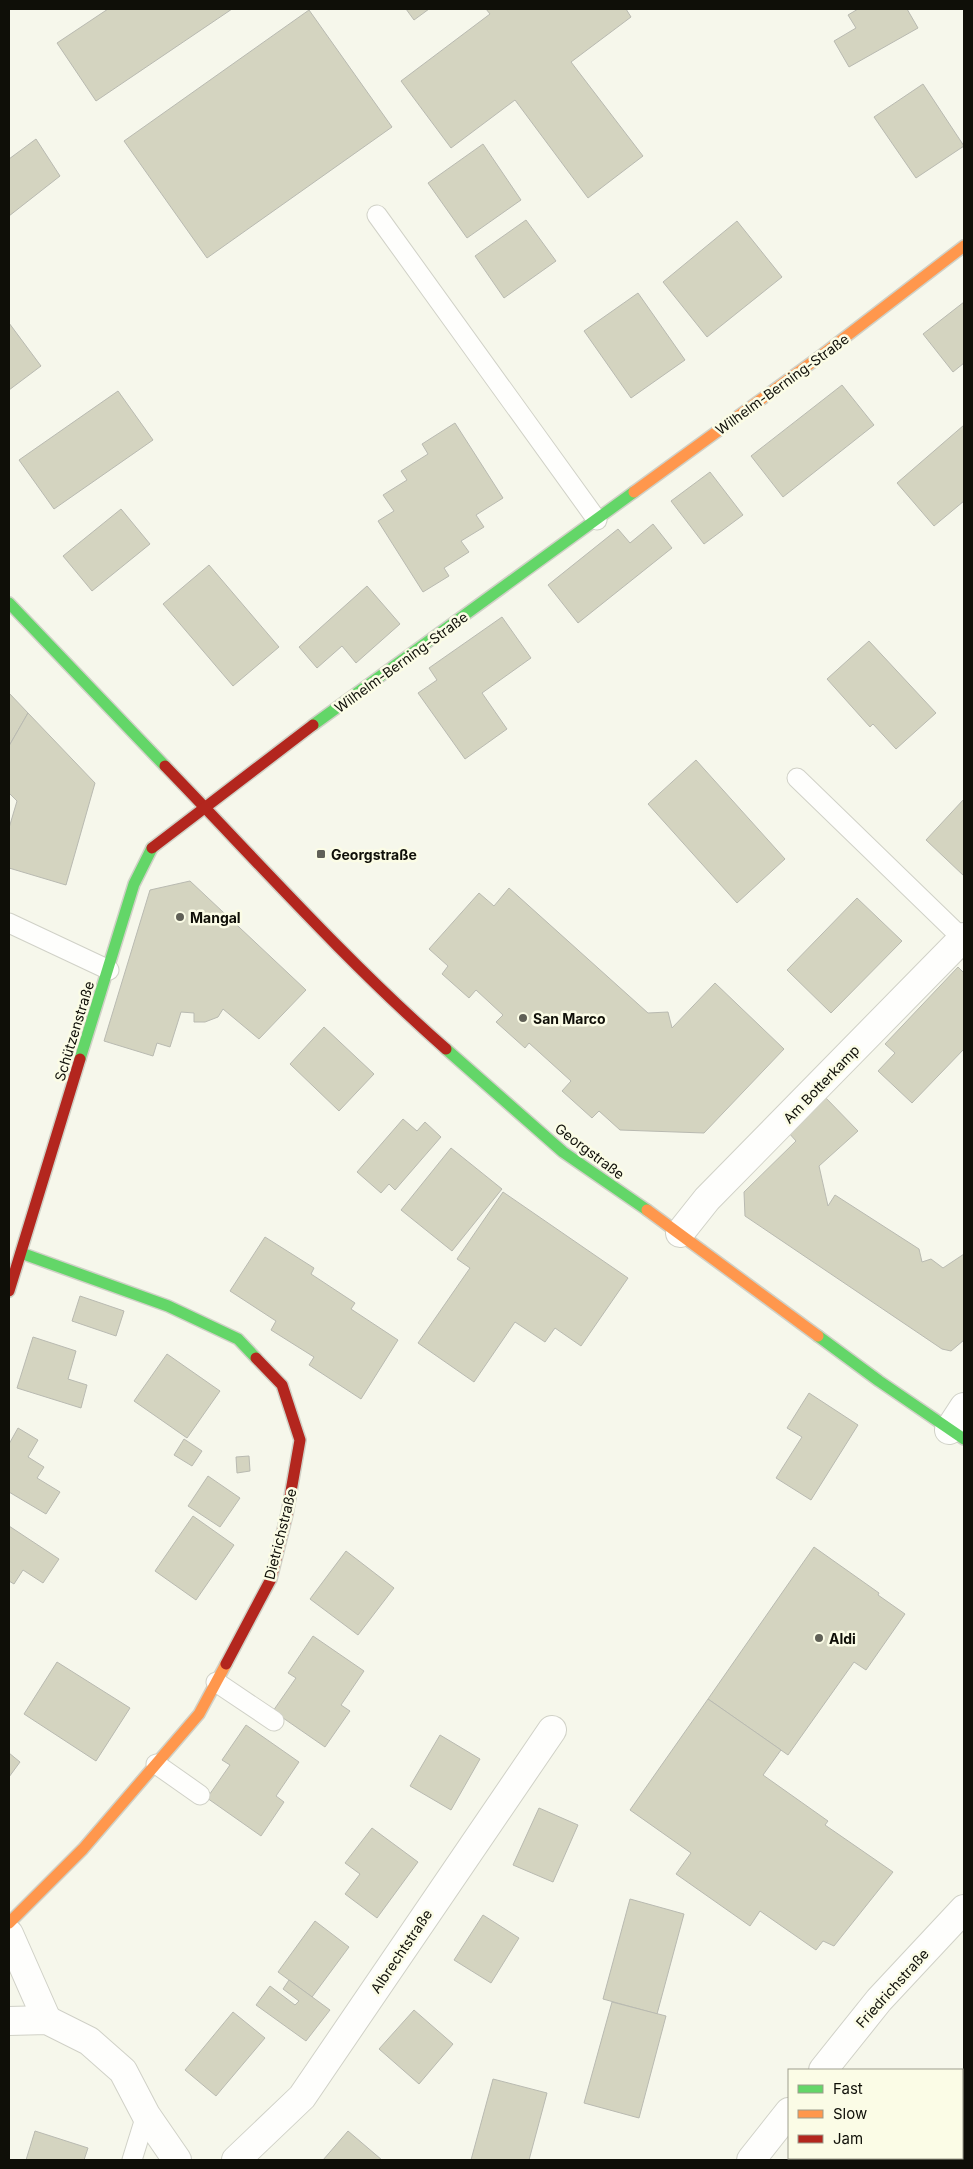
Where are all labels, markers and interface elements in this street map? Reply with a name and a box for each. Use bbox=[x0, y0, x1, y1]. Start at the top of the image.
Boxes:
street label: Wilhelm-Berning-Straße bbox=[712, 330, 852, 438]
street label: Wilhelm-Berning-Straße bbox=[331, 608, 471, 716]
place label: Georgstraße bbox=[331, 846, 417, 863]
marker: Georgstraße bbox=[315, 848, 327, 860]
place label: Mangal bbox=[190, 909, 241, 926]
marker: Mangal bbox=[174, 911, 186, 923]
street label: Schützenstraße bbox=[51, 979, 97, 1083]
place label: San Marco bbox=[533, 1010, 606, 1027]
marker: San Marco bbox=[517, 1012, 529, 1024]
street label: Am Botterkamp bbox=[779, 1041, 863, 1127]
street label: Georgstraße bbox=[552, 1119, 628, 1183]
street label: Dietrichstraße bbox=[260, 1487, 300, 1581]
place label: Aldi bbox=[829, 1630, 856, 1647]
marker: Aldi bbox=[813, 1632, 825, 1644]
street label: Albrechtstraße bbox=[367, 1906, 435, 1996]
street label: Friedrichstraße bbox=[852, 1945, 932, 2031]
legend bbox=[788, 2069, 963, 2159]
text: Fast bbox=[833, 2079, 863, 2098]
text: Slow bbox=[833, 2104, 867, 2123]
text: Jam bbox=[833, 2129, 863, 2148]

